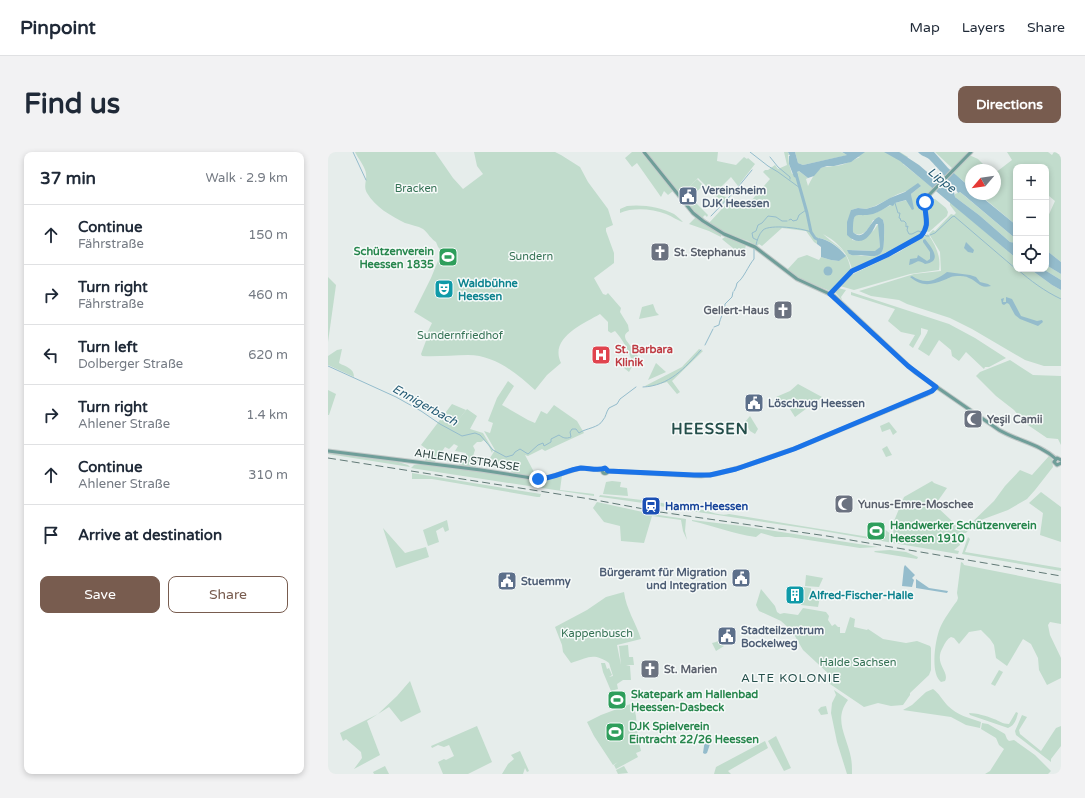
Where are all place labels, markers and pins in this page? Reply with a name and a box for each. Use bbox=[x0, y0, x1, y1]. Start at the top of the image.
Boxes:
place label: Vereinsheim DJK Heessen bbox=[702, 184, 770, 210]
public building icon: Vereinsheim DJK Heessen bbox=[677, 185, 699, 207]
church icon: St. Stephanus bbox=[649, 241, 671, 263]
place label: Schützenverein Heessen 1835 bbox=[354, 245, 434, 271]
sports icon: Schützenverein Heessen 1835 bbox=[437, 246, 459, 268]
place label: St. Stephanus bbox=[674, 246, 747, 260]
place label: Waldbühne Heessen bbox=[458, 277, 519, 303]
theatre icon: Waldbühne Heessen bbox=[433, 278, 455, 300]
church icon: Gellert-Haus bbox=[772, 299, 794, 321]
place label: Gellert-Haus bbox=[703, 304, 770, 317]
place label: St. Barbara Klinik bbox=[615, 343, 673, 369]
hospital icon: St. Barbara Klinik bbox=[590, 344, 612, 366]
public building icon: Löschzug Heessen bbox=[743, 392, 765, 414]
place label: Löschzug Heessen bbox=[768, 397, 865, 411]
mosque icon: Yeşil Camii bbox=[962, 408, 984, 430]
place label: Yeşil Camii bbox=[987, 413, 1043, 427]
mosque icon: Yunus-Emre-Moschee bbox=[833, 493, 855, 515]
station icon: Hamm-Heessen bbox=[640, 495, 662, 517]
place label: Yunus-Emre-Moschee bbox=[858, 498, 974, 511]
place label: Hamm-Heessen bbox=[665, 500, 749, 513]
place label: Handwerker Schützenverein Heessen 1910 bbox=[890, 519, 1037, 545]
sports icon: Handwerker Schützenverein Heessen 1910 bbox=[865, 520, 887, 542]
place label: Bürgeramt für Migration und Integration bbox=[599, 566, 727, 593]
public building icon: Bürgeramt für Migration und Integration bbox=[730, 567, 752, 589]
public building icon: Stuemmy bbox=[496, 570, 518, 592]
place label: Stuemmy bbox=[521, 575, 571, 589]
building icon: Alfred-Fischer-Halle bbox=[784, 584, 806, 606]
place label: Alfred-Fischer-Halle bbox=[809, 589, 914, 602]
place label: Stadteilzentrum Bockelweg bbox=[741, 624, 824, 651]
public building icon: Stadteilzentrum Bockelweg bbox=[716, 625, 738, 647]
church icon: St. Marien bbox=[639, 658, 661, 680]
place label: St. Marien bbox=[664, 663, 717, 676]
place label: Skatepark am Hallenbad Heessen-Dasbeck bbox=[631, 688, 758, 714]
sports icon: Skatepark am Hallenbad Heessen-Dasbeck bbox=[606, 689, 628, 711]
place label: DJK Spielverein Eintracht 22/26 Heessen bbox=[629, 720, 759, 746]
sports icon: DJK Spielverein Eintracht 22/26 Heessen bbox=[604, 721, 626, 743]

